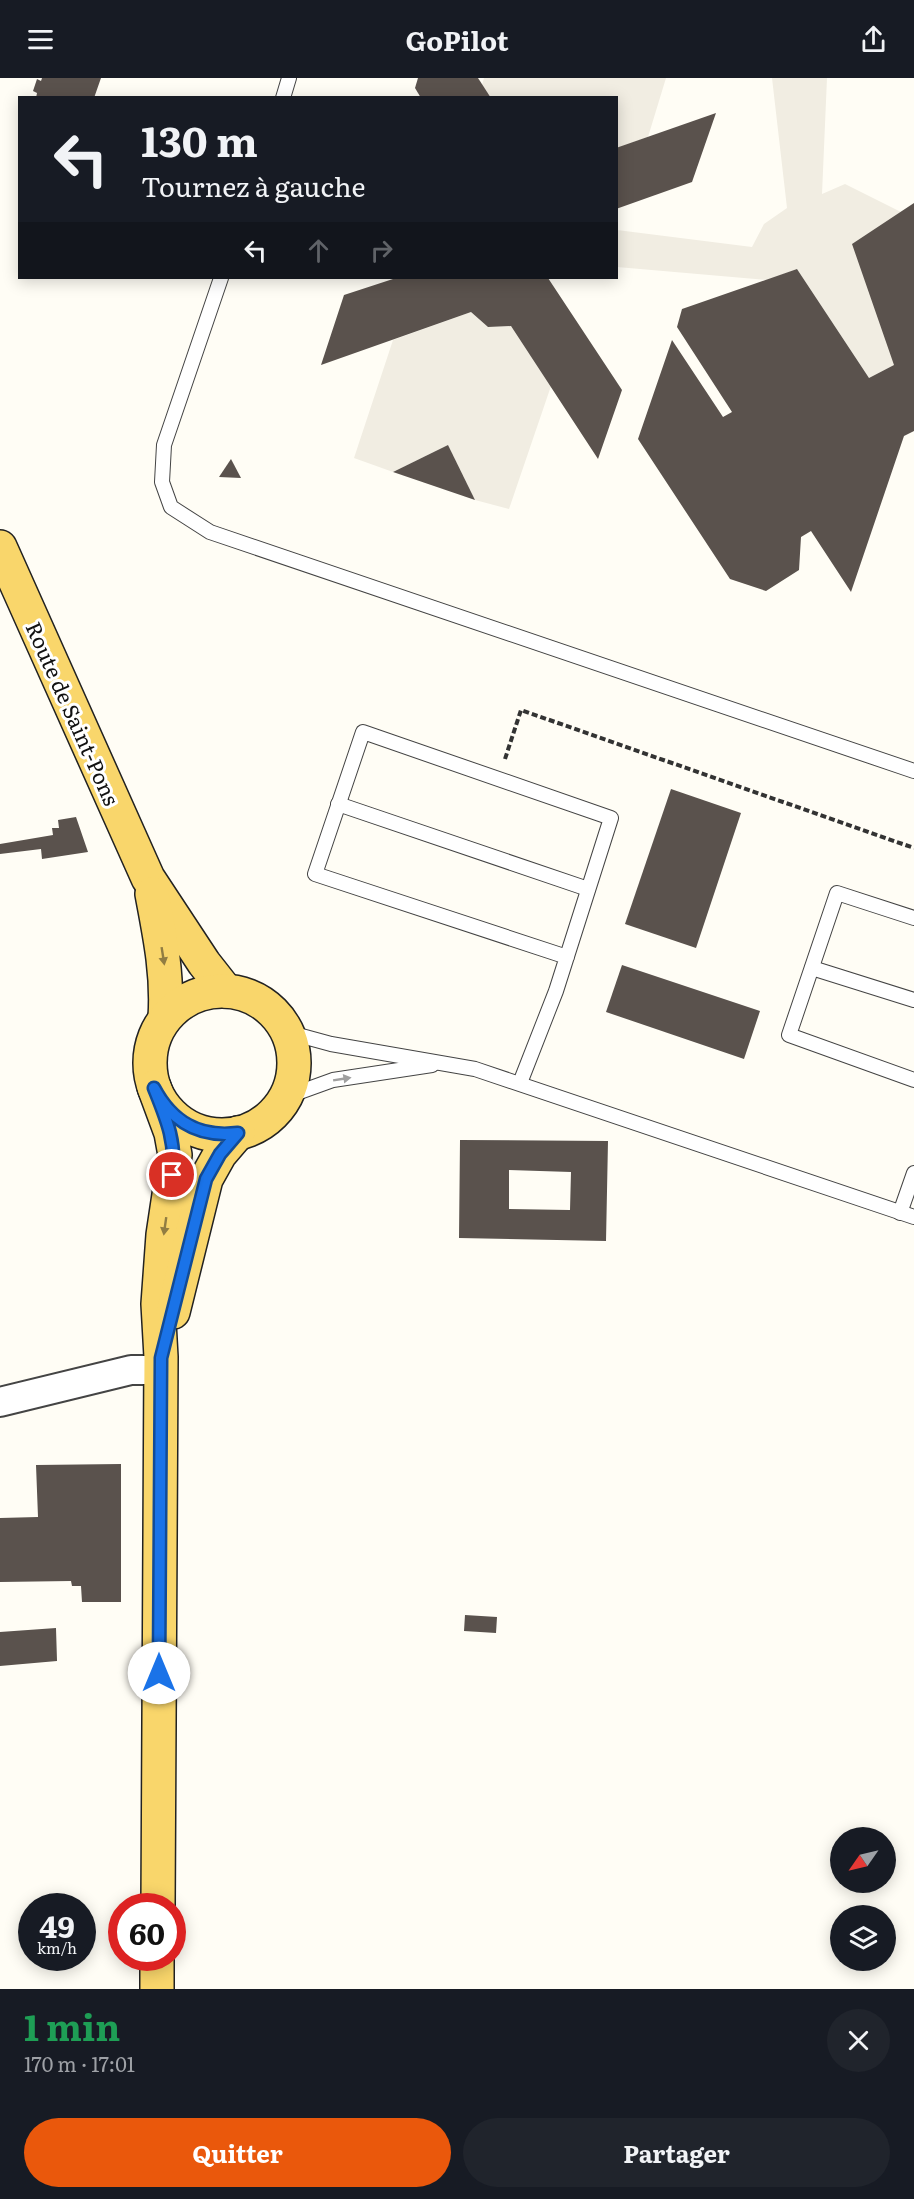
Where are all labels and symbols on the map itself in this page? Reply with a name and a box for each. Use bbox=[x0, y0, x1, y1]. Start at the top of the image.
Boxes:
street label: Route de Saint-Pons bbox=[19, 616, 129, 810]
one-way arrow bbox=[159, 947, 168, 966]
one-way arrow bbox=[332, 1074, 351, 1083]
pin bbox=[146, 1149, 197, 1200]
one-way arrow bbox=[160, 1216, 169, 1235]
position arrow bbox=[127, 1641, 191, 1705]
north arrow bbox=[830, 1827, 896, 1893]
speed limit sign: 60 bbox=[108, 1893, 186, 1971]

